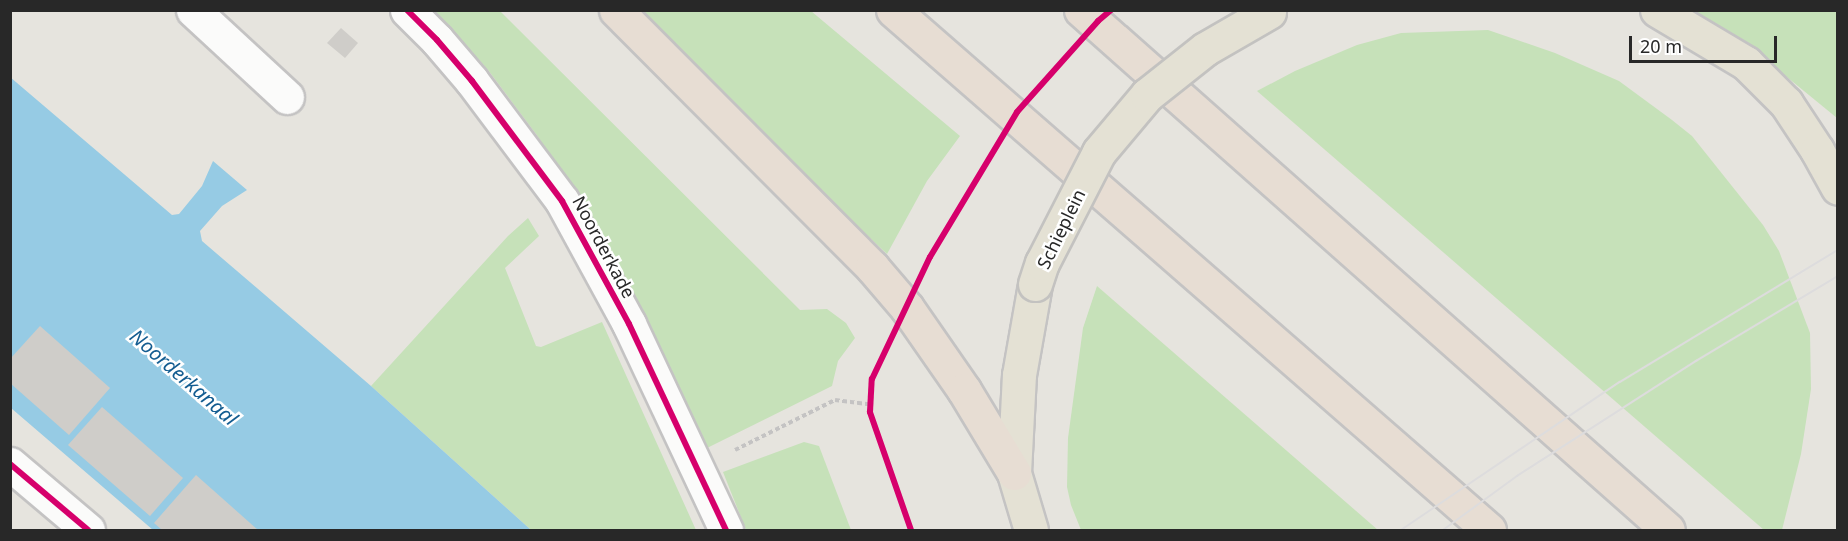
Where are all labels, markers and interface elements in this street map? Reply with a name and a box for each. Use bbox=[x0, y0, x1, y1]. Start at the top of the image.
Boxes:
scale bar bbox=[1632, 24, 1780, 62]
text: 20 m bbox=[1640, 34, 1682, 58]
street label: Schieplein bbox=[1032, 186, 1090, 272]
street label: Noorderkade bbox=[568, 192, 640, 302]
water label: Noorderkanaal bbox=[125, 324, 243, 430]

